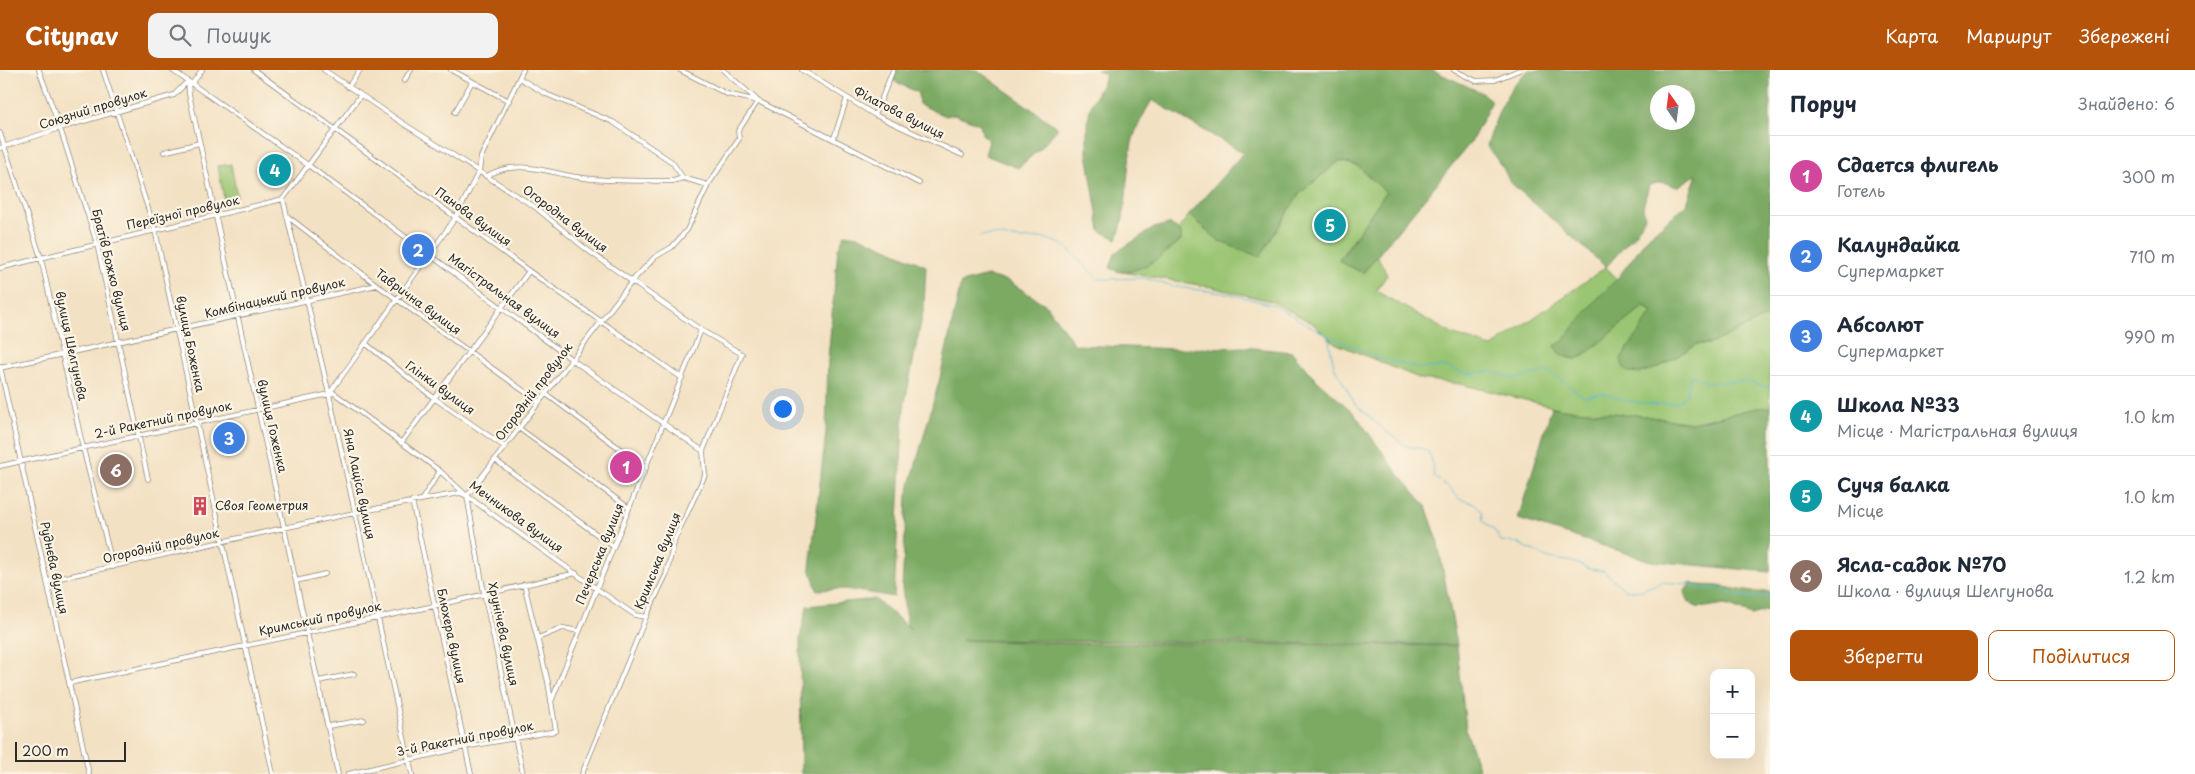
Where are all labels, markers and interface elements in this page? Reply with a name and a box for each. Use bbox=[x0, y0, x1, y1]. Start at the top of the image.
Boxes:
search box bbox=[148, 13, 498, 58]
text: Citynav bbox=[25, 17, 118, 53]
icon: search bbox=[166, 21, 194, 49]
text: Пошук bbox=[206, 21, 271, 49]
text: Карта bbox=[1885, 22, 1938, 49]
text: Маршрут bbox=[1966, 22, 2051, 49]
text: Збережені bbox=[2079, 22, 2170, 49]
street label: Філатова вулиця bbox=[851, 81, 948, 143]
street label: Союзний провулок bbox=[37, 83, 150, 133]
north arrow bbox=[1650, 85, 1695, 130]
text: Поруч bbox=[1790, 87, 1857, 119]
text: Знайдено: 6 bbox=[2078, 91, 2175, 115]
text: Сдается флигель bbox=[1837, 150, 1998, 178]
pin: 4 bbox=[259, 151, 291, 189]
text: 1 bbox=[1802, 164, 1810, 188]
text: 300 m bbox=[2121, 164, 2175, 188]
text: Готель bbox=[1837, 178, 1885, 202]
street label: Огородна вулиця bbox=[519, 180, 612, 256]
street label: Панова вулиця bbox=[432, 182, 515, 250]
street label: Переїзної провулок bbox=[125, 190, 242, 234]
pin: 5 bbox=[1314, 206, 1346, 244]
street label: Братів Божко вулиця bbox=[88, 207, 136, 333]
text: Калундайка bbox=[1837, 230, 1960, 258]
pin: 2 bbox=[402, 231, 434, 269]
text: 2 bbox=[1800, 244, 1812, 268]
text: 710 m bbox=[2129, 244, 2175, 268]
street label: Магістральная вулиця bbox=[445, 248, 564, 342]
text: Супермаркет bbox=[1837, 258, 1944, 282]
street label: Таврична вулиця bbox=[372, 264, 465, 338]
street label: Комбінацький провулок bbox=[203, 272, 347, 322]
street label: вулиця Шелгунова bbox=[52, 289, 92, 403]
street label: вулиця Боженка bbox=[172, 294, 210, 394]
text: Абсолют bbox=[1837, 310, 1923, 338]
text: 3 bbox=[1801, 324, 1811, 348]
text: 990 m bbox=[2124, 324, 2175, 348]
street label: Огородній провулок bbox=[490, 338, 577, 444]
text: Супермаркет bbox=[1837, 338, 1944, 362]
street label: Глінки вулиця bbox=[402, 356, 479, 419]
street label: вулиця Гоженка bbox=[253, 377, 293, 475]
text: Школа №33 bbox=[1837, 390, 1960, 418]
street label: 2-й Ракетний провулок bbox=[93, 396, 234, 442]
your location bbox=[770, 396, 796, 422]
text: 4 bbox=[1801, 404, 1811, 428]
text: 1.0 km bbox=[2124, 404, 2175, 428]
text: Місце · Магістральная вулиця bbox=[1837, 418, 2078, 442]
pin: 3 bbox=[213, 419, 245, 457]
street label: Яна Лаціса вулиця bbox=[339, 427, 381, 541]
pin: 1 bbox=[610, 448, 642, 486]
pin: 6 bbox=[100, 451, 132, 489]
text: Сучя балка bbox=[1837, 470, 1950, 498]
street label: Мечникова вулиця bbox=[466, 476, 567, 556]
text: 5 bbox=[1801, 484, 1811, 508]
text: 1.0 km bbox=[2124, 484, 2175, 508]
building icon: Своя Геометрия bbox=[189, 495, 211, 517]
place label: Своя Геометрия bbox=[215, 496, 309, 514]
text: Місце bbox=[1837, 498, 1884, 522]
street label: Печерська вулиця bbox=[570, 500, 628, 607]
street label: Кримська вулиця bbox=[629, 509, 685, 612]
street label: Руднєва вулиця bbox=[36, 520, 74, 616]
street label: Огородній провулок bbox=[101, 523, 221, 567]
text: Ясла-садок №70 bbox=[1837, 550, 2006, 578]
text: 6 bbox=[1800, 564, 1812, 588]
text: 1.2 km bbox=[2124, 564, 2175, 588]
text: Школа · вулиця Шелгунова bbox=[1837, 578, 2054, 602]
street label: Хрунічева вулиця bbox=[484, 580, 524, 687]
street label: Блюхера вулиця bbox=[433, 586, 471, 685]
street label: Кримський провулок bbox=[257, 596, 383, 640]
button: Зберегти bbox=[1790, 630, 1978, 681]
button: Поділитися bbox=[1988, 630, 2175, 681]
map controls bbox=[1710, 669, 1755, 759]
button: + bbox=[1710, 669, 1755, 714]
button: − bbox=[1710, 714, 1755, 759]
street label: 3-й Ракетний провулок bbox=[395, 716, 536, 760]
scale bar bbox=[15, 739, 126, 762]
text: 200 m bbox=[22, 740, 69, 761]

